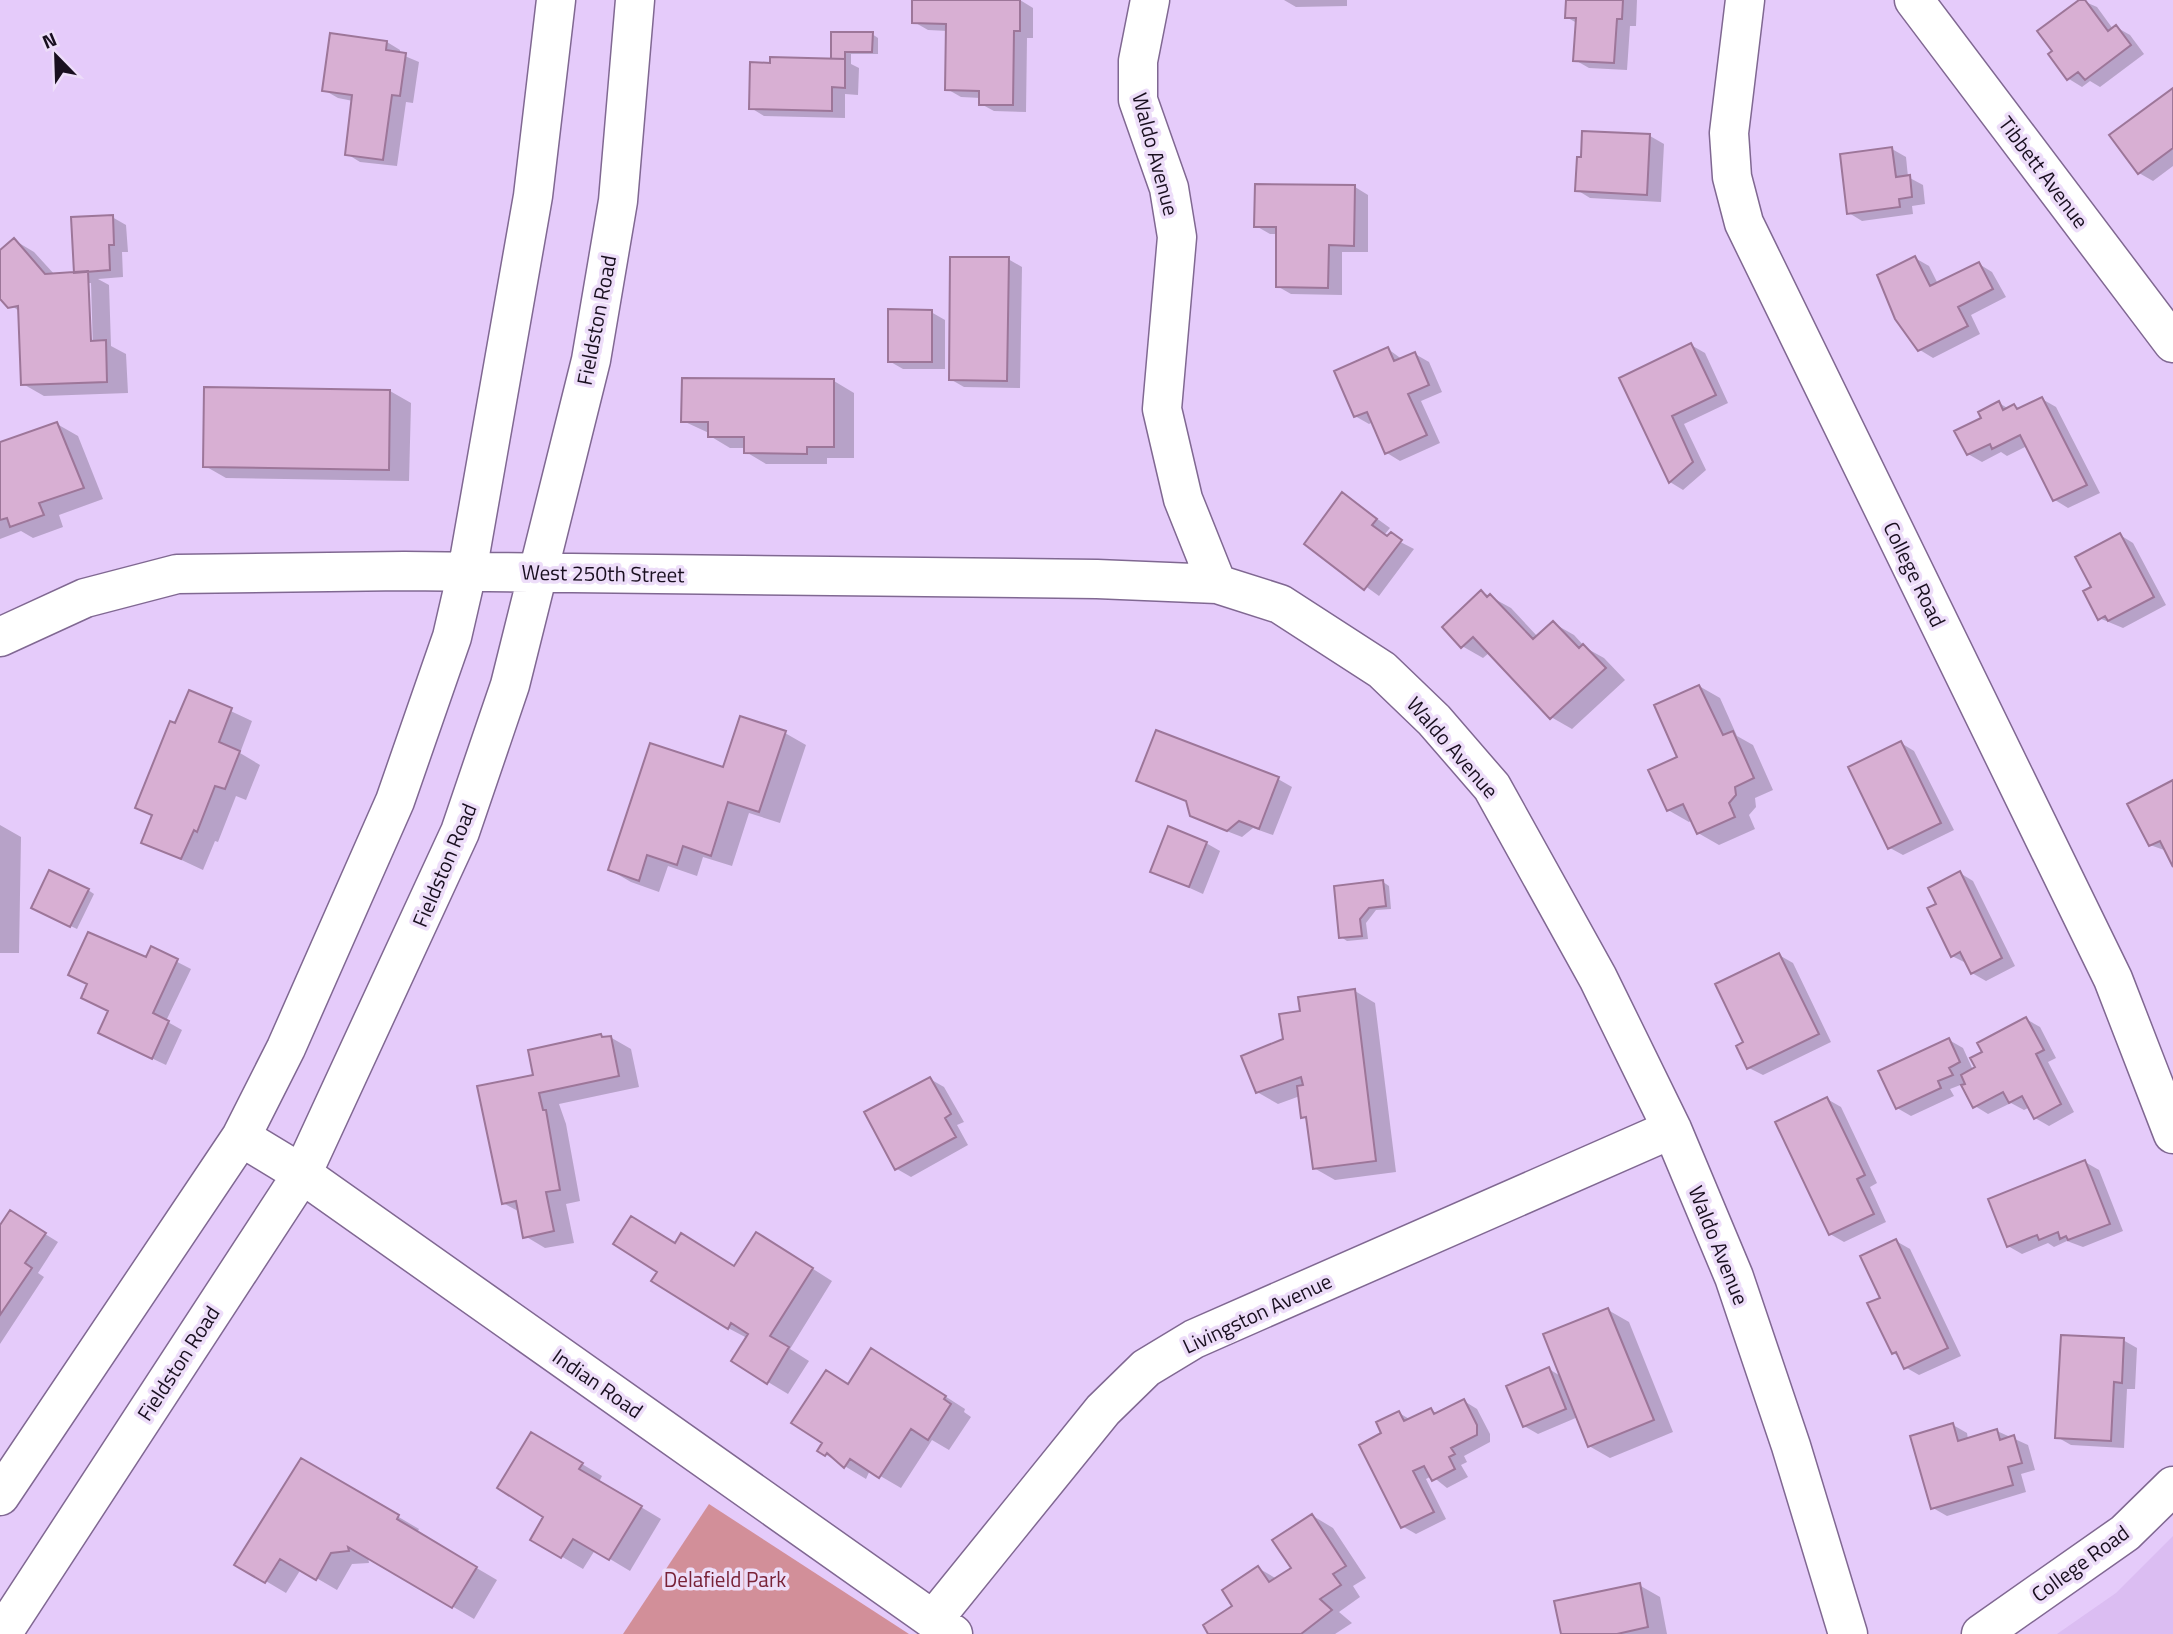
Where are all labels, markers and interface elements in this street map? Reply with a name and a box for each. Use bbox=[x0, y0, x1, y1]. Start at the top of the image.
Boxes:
north arrow bbox=[21, 21, 91, 91]
text: N bbox=[37, 24, 61, 56]
street label: Waldo Avenue bbox=[1124, 89, 1188, 219]
street label: Tibbett Avenue bbox=[1991, 109, 2097, 235]
street label: Fieldston Road bbox=[568, 252, 624, 388]
street label: College Road bbox=[1876, 516, 1954, 632]
street label: West 250th Street bbox=[521, 556, 686, 590]
street label: Waldo Avenue bbox=[1400, 689, 1506, 805]
street label: Fieldston Road bbox=[404, 798, 484, 932]
street label: Waldo Avenue bbox=[1681, 1181, 1757, 1309]
street label: Livingston Avenue bbox=[1177, 1264, 1337, 1362]
street label: Fieldston Road bbox=[129, 1299, 227, 1427]
street label: Indian Road bbox=[546, 1340, 650, 1426]
street label: College Road bbox=[2024, 1517, 2136, 1609]
park label: Delafield Park bbox=[664, 1563, 786, 1595]

